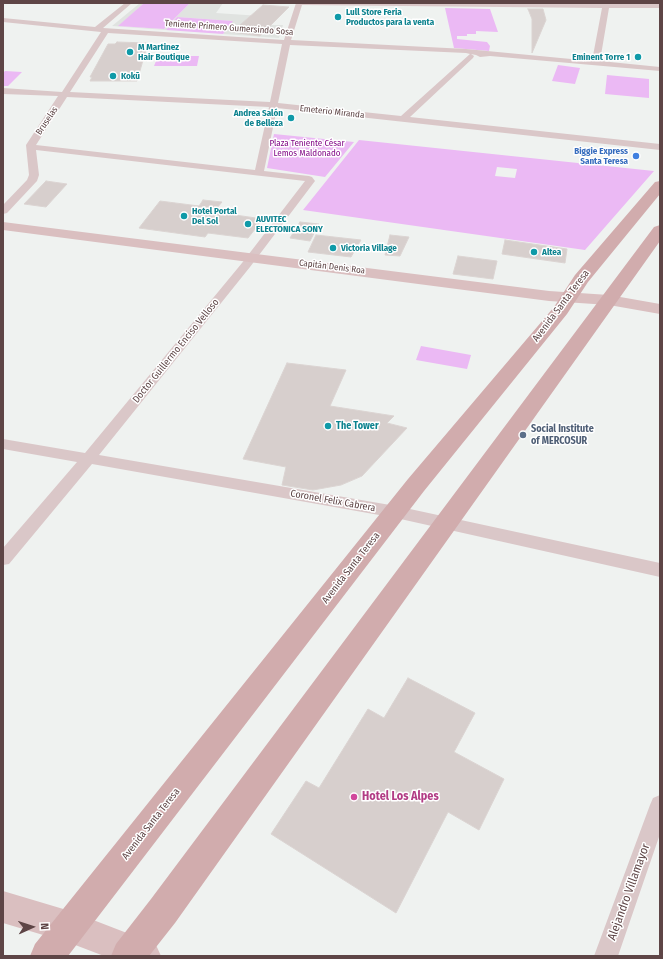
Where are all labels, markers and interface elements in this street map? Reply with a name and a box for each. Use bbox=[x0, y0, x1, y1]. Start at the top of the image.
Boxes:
place label: Lull Store Feria Productos para la venta bbox=[346, 7, 434, 28]
marker: Lull Store Feria Productos para la venta bbox=[333, 12, 343, 22]
street label: Teniente Primero Gumersindo Sosa bbox=[164, 18, 294, 38]
place label: M Martinez Hair Boutique bbox=[138, 42, 190, 63]
marker: M Martinez Hair Boutique bbox=[125, 47, 135, 57]
place label: Eminent Torre 1 bbox=[572, 52, 630, 62]
marker: Eminent Torre 1 bbox=[633, 52, 643, 62]
marker: Kokū bbox=[108, 71, 118, 81]
place label: Kokū bbox=[121, 71, 140, 81]
street label: Emeterio Miranda bbox=[299, 103, 365, 121]
street label: Bruselas bbox=[34, 105, 60, 137]
place label: Andrea Salón de Belleza bbox=[234, 108, 283, 129]
marker: Andrea Salón de Belleza bbox=[286, 113, 296, 123]
park label: Plaza Teniente César Lemos Maldonado bbox=[269, 138, 345, 159]
place label: Biggie Express Santa Teresa bbox=[574, 146, 628, 167]
marker: Biggie Express Santa Teresa bbox=[631, 151, 641, 161]
place label: Hotel Portal Del Sol bbox=[192, 206, 237, 227]
marker: Hotel Portal Del Sol bbox=[179, 211, 189, 221]
place label: AUVITEC ELECTONICA SONY bbox=[256, 214, 323, 235]
marker: AUVITEC ELECTONICA SONY bbox=[243, 219, 253, 229]
marker: Victoria Village bbox=[328, 243, 338, 253]
place label: Victoria Village bbox=[341, 243, 397, 253]
marker: Altea bbox=[529, 247, 539, 257]
place label: Altea bbox=[542, 247, 561, 257]
street label: Capitán Denis Roa bbox=[298, 258, 366, 276]
street label: Avenida Santa Teresa bbox=[530, 268, 592, 344]
street label: Doctor Guillermo Enciso Velloso bbox=[130, 297, 222, 405]
place label: The Tower bbox=[336, 420, 379, 432]
marker: The Tower bbox=[323, 421, 333, 431]
place label: Social Institute of MERCOSUR bbox=[531, 423, 594, 446]
marker: Social Institute of MERCOSUR bbox=[518, 430, 528, 440]
street label: Coronel Felix Cabrera bbox=[290, 488, 376, 514]
street label: Avenida Santa Teresa bbox=[320, 530, 382, 606]
street label: Avenida Santa Teresa bbox=[120, 786, 182, 862]
place label: Hotel Los Alpes bbox=[362, 790, 439, 804]
marker: Hotel Los Alpes bbox=[349, 792, 359, 802]
street label: Alejandro Villamayor bbox=[605, 842, 653, 942]
north arrow bbox=[12, 907, 52, 947]
text: N bbox=[38, 923, 51, 930]

